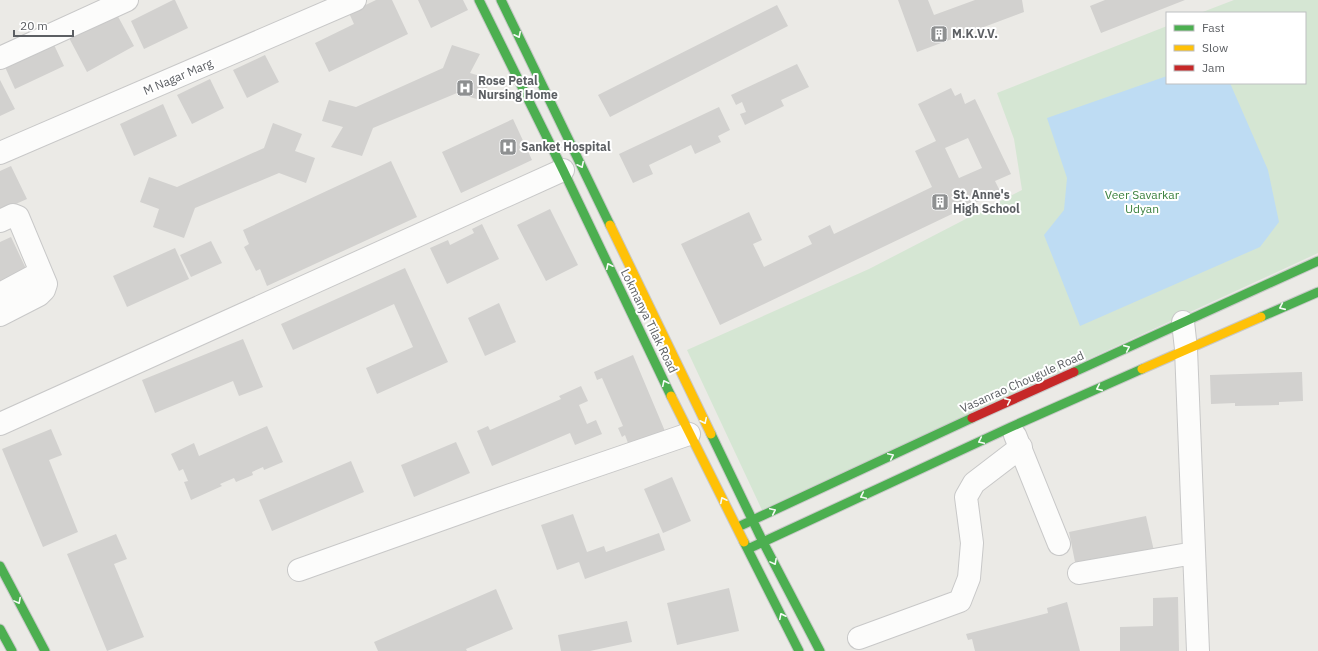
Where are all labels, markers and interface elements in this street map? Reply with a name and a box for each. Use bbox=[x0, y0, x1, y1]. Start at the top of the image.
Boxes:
scale bar bbox=[14, 12, 73, 38]
legend bbox=[1166, 12, 1306, 84]
text: 20 m bbox=[20, 18, 48, 33]
text: Fast bbox=[1202, 20, 1225, 35]
building icon: M.K.V.V. bbox=[929, 24, 949, 44]
place label: M.K.V.V. bbox=[952, 26, 998, 41]
one-way arrow bbox=[513, 31, 521, 38]
text: Slow bbox=[1202, 40, 1228, 55]
street label: M Nagar Marg bbox=[141, 55, 215, 98]
text: Jam bbox=[1202, 60, 1225, 75]
place label: Rose Petal Nursing Home bbox=[478, 73, 558, 102]
hospital icon: Rose Petal Nursing Home bbox=[455, 78, 475, 98]
hospital icon: Sanket Hospital bbox=[498, 137, 518, 157]
place label: Sanket Hospital bbox=[521, 139, 611, 154]
one-way arrow bbox=[576, 161, 584, 168]
place label: St. Anne's High School bbox=[953, 187, 1020, 216]
park label: Veer Savarkar Udyan bbox=[1105, 187, 1180, 216]
building icon: St. Anne's High School bbox=[930, 192, 950, 212]
one-way arrow bbox=[606, 263, 614, 271]
street label: Lokmanya Tilak Road bbox=[618, 266, 681, 375]
one-way arrow bbox=[1279, 302, 1287, 310]
one-way arrow bbox=[1123, 344, 1130, 352]
street label: Vasanrao Chougule Road bbox=[958, 347, 1086, 416]
one-way arrow bbox=[662, 380, 670, 388]
one-way arrow bbox=[1096, 383, 1104, 391]
one-way arrow bbox=[1004, 398, 1012, 406]
one-way arrow bbox=[699, 416, 707, 424]
one-way arrow bbox=[977, 436, 985, 444]
one-way arrow bbox=[886, 453, 894, 461]
one-way arrow bbox=[859, 491, 867, 499]
one-way arrow bbox=[721, 497, 728, 504]
one-way arrow bbox=[768, 508, 776, 516]
one-way arrow bbox=[769, 558, 777, 566]
one-way arrow bbox=[14, 596, 21, 604]
one-way arrow bbox=[779, 613, 786, 620]

